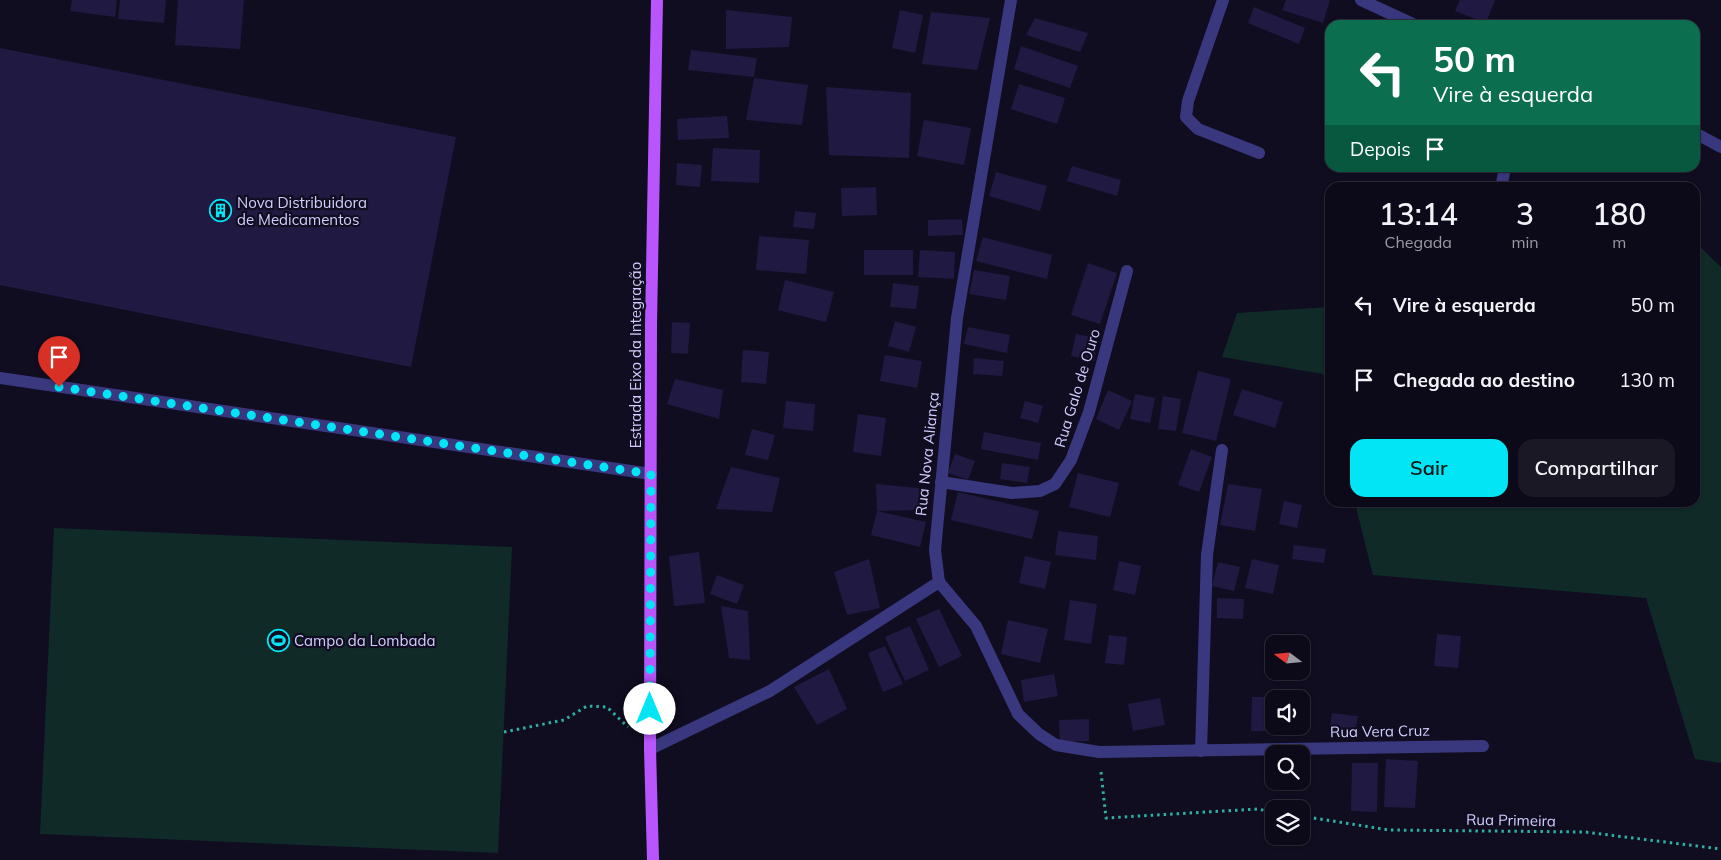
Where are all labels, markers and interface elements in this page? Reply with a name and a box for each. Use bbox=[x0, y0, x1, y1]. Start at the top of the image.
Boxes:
text: 50 m bbox=[1433, 37, 1516, 81]
icon: left bbox=[1350, 40, 1415, 105]
text: Vire à esquerda bbox=[1433, 80, 1593, 108]
icon: arrive bbox=[1421, 135, 1449, 163]
text: Depois bbox=[1350, 137, 1411, 161]
place label: Nova Distribuidora de Medicamentos bbox=[237, 193, 367, 229]
text: 13:14 bbox=[1379, 195, 1458, 233]
text: 3 bbox=[1516, 195, 1534, 233]
text: 180 bbox=[1592, 195, 1646, 233]
building icon: Nova Distribuidora de Medicamentos bbox=[209, 199, 233, 223]
text: Chegada bbox=[1384, 232, 1452, 252]
text: min bbox=[1511, 232, 1539, 252]
text: m bbox=[1612, 232, 1626, 252]
street label: Estrada Eixo da Integração bbox=[626, 262, 645, 448]
icon: left bbox=[1350, 291, 1378, 319]
text: Vire à esquerda bbox=[1393, 293, 1536, 317]
text: 50 m bbox=[1631, 293, 1675, 317]
street label: Rua Galo de Ouro bbox=[1050, 326, 1104, 450]
pin bbox=[38, 336, 80, 387]
icon: arrive bbox=[45, 343, 73, 371]
icon: arrive bbox=[1350, 366, 1378, 394]
text: Chegada ao destino bbox=[1393, 368, 1575, 392]
text: 130 m bbox=[1619, 368, 1675, 392]
street label: Rua Nova Aliança bbox=[911, 391, 943, 517]
button: Sair bbox=[1350, 439, 1508, 497]
button: Compartilhar bbox=[1518, 439, 1675, 497]
sports icon: Campo da Lombada bbox=[266, 628, 290, 652]
place label: Campo da Lombada bbox=[294, 631, 435, 650]
north arrow bbox=[1265, 635, 1310, 680]
map controls bbox=[1265, 635, 1310, 845]
position arrow bbox=[623, 682, 675, 734]
button: sound bbox=[1265, 690, 1310, 735]
street label: Rua Vera Cruz bbox=[1330, 721, 1430, 741]
button: search bbox=[1265, 745, 1310, 790]
button: layers bbox=[1265, 800, 1310, 845]
street label: Rua Primeira bbox=[1466, 810, 1556, 830]

